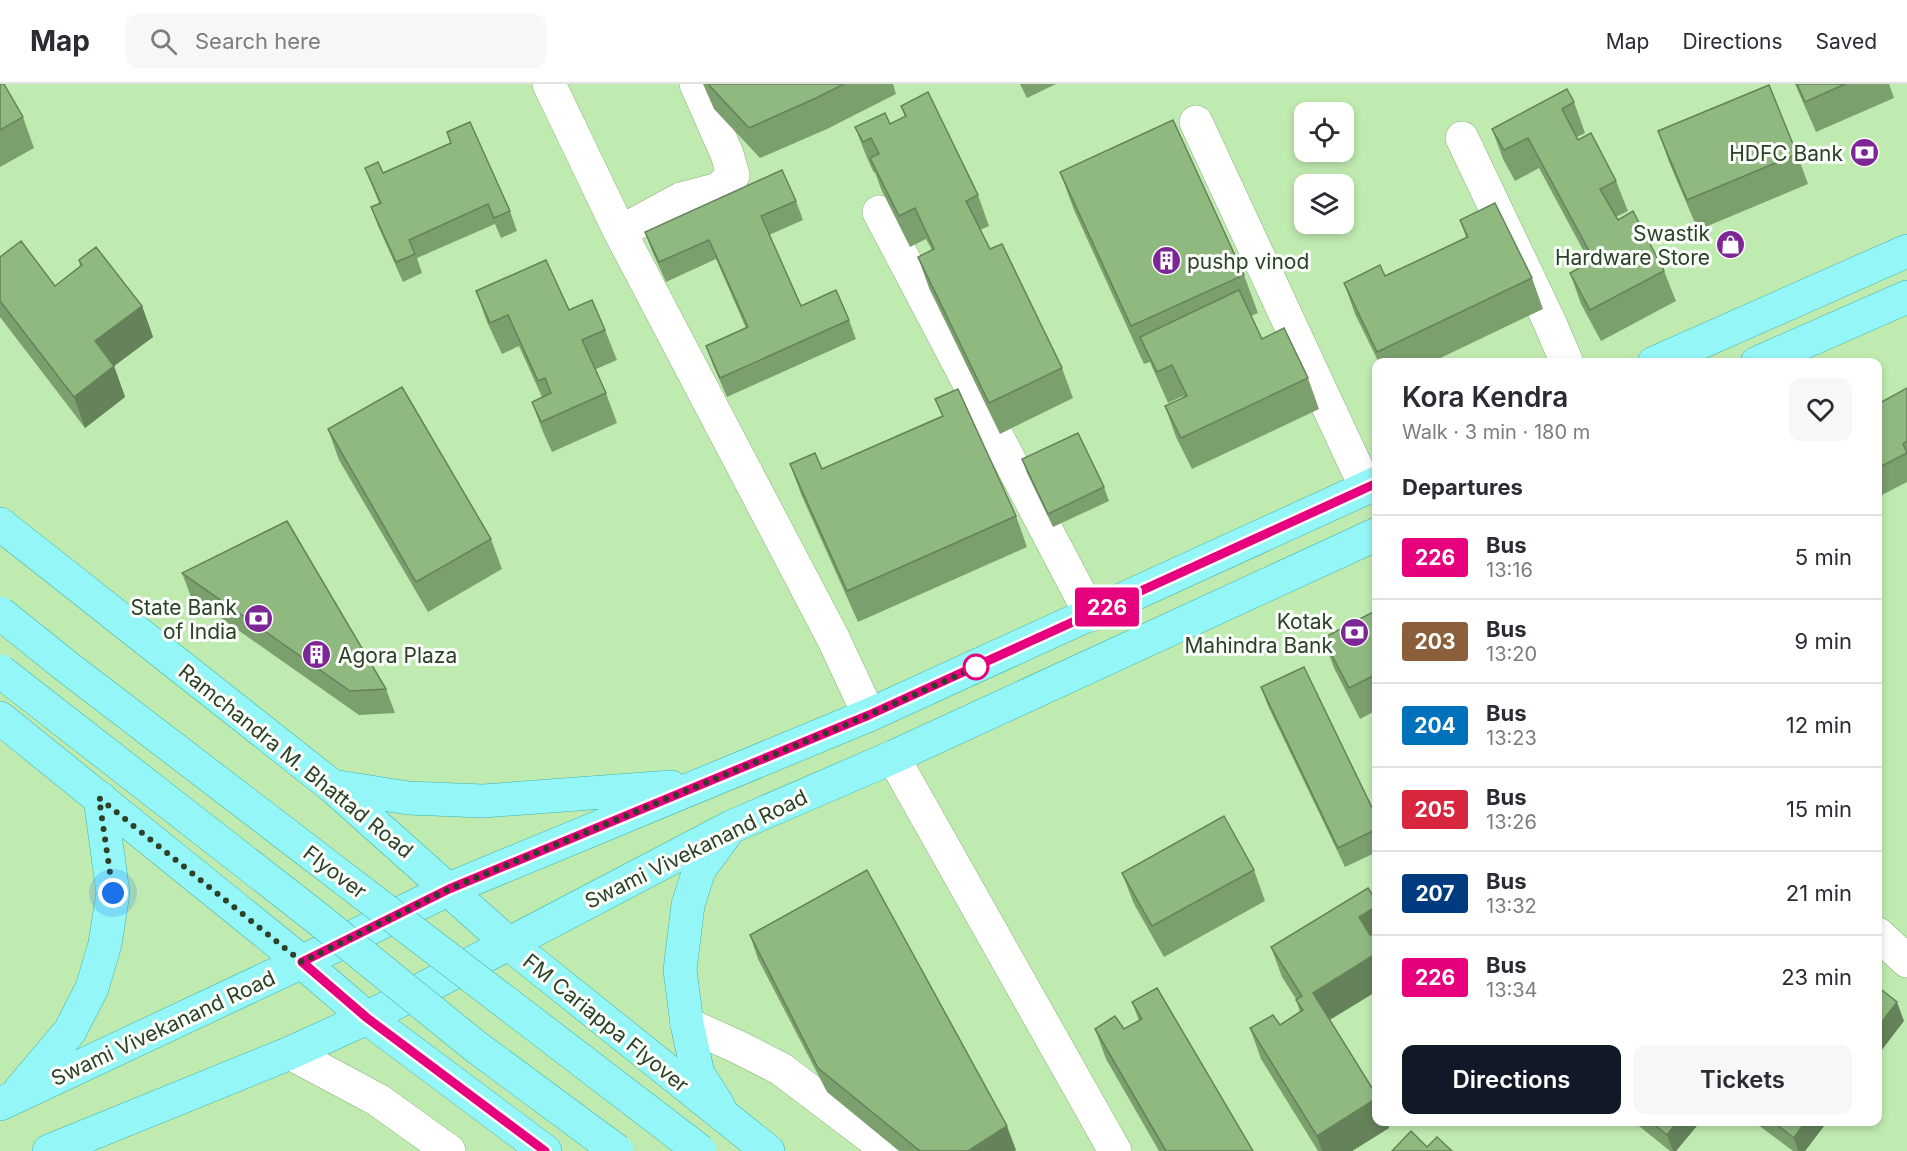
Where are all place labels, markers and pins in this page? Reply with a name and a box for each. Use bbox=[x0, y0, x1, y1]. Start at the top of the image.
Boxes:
bank icon: HDFC Bank bbox=[1848, 137, 1880, 169]
place label: HDFC Bank bbox=[1729, 141, 1843, 166]
place label: Swastik Hardware Store bbox=[1555, 221, 1710, 270]
shop icon: Swastik Hardware Store bbox=[1715, 229, 1747, 261]
building icon: pushp vinod bbox=[1150, 245, 1182, 277]
place label: pushp vinod bbox=[1187, 249, 1309, 274]
place label: State Bank of India bbox=[130, 595, 237, 644]
bank icon: State Bank of India bbox=[242, 603, 274, 635]
place label: Kotak Mahindra Bank bbox=[1184, 609, 1333, 658]
bank icon: Kotak Mahindra Bank bbox=[1338, 617, 1370, 649]
building icon: Agora Plaza bbox=[301, 639, 333, 671]
place label: Agora Plaza bbox=[338, 643, 457, 668]
unlabelled marker bbox=[963, 654, 989, 680]

